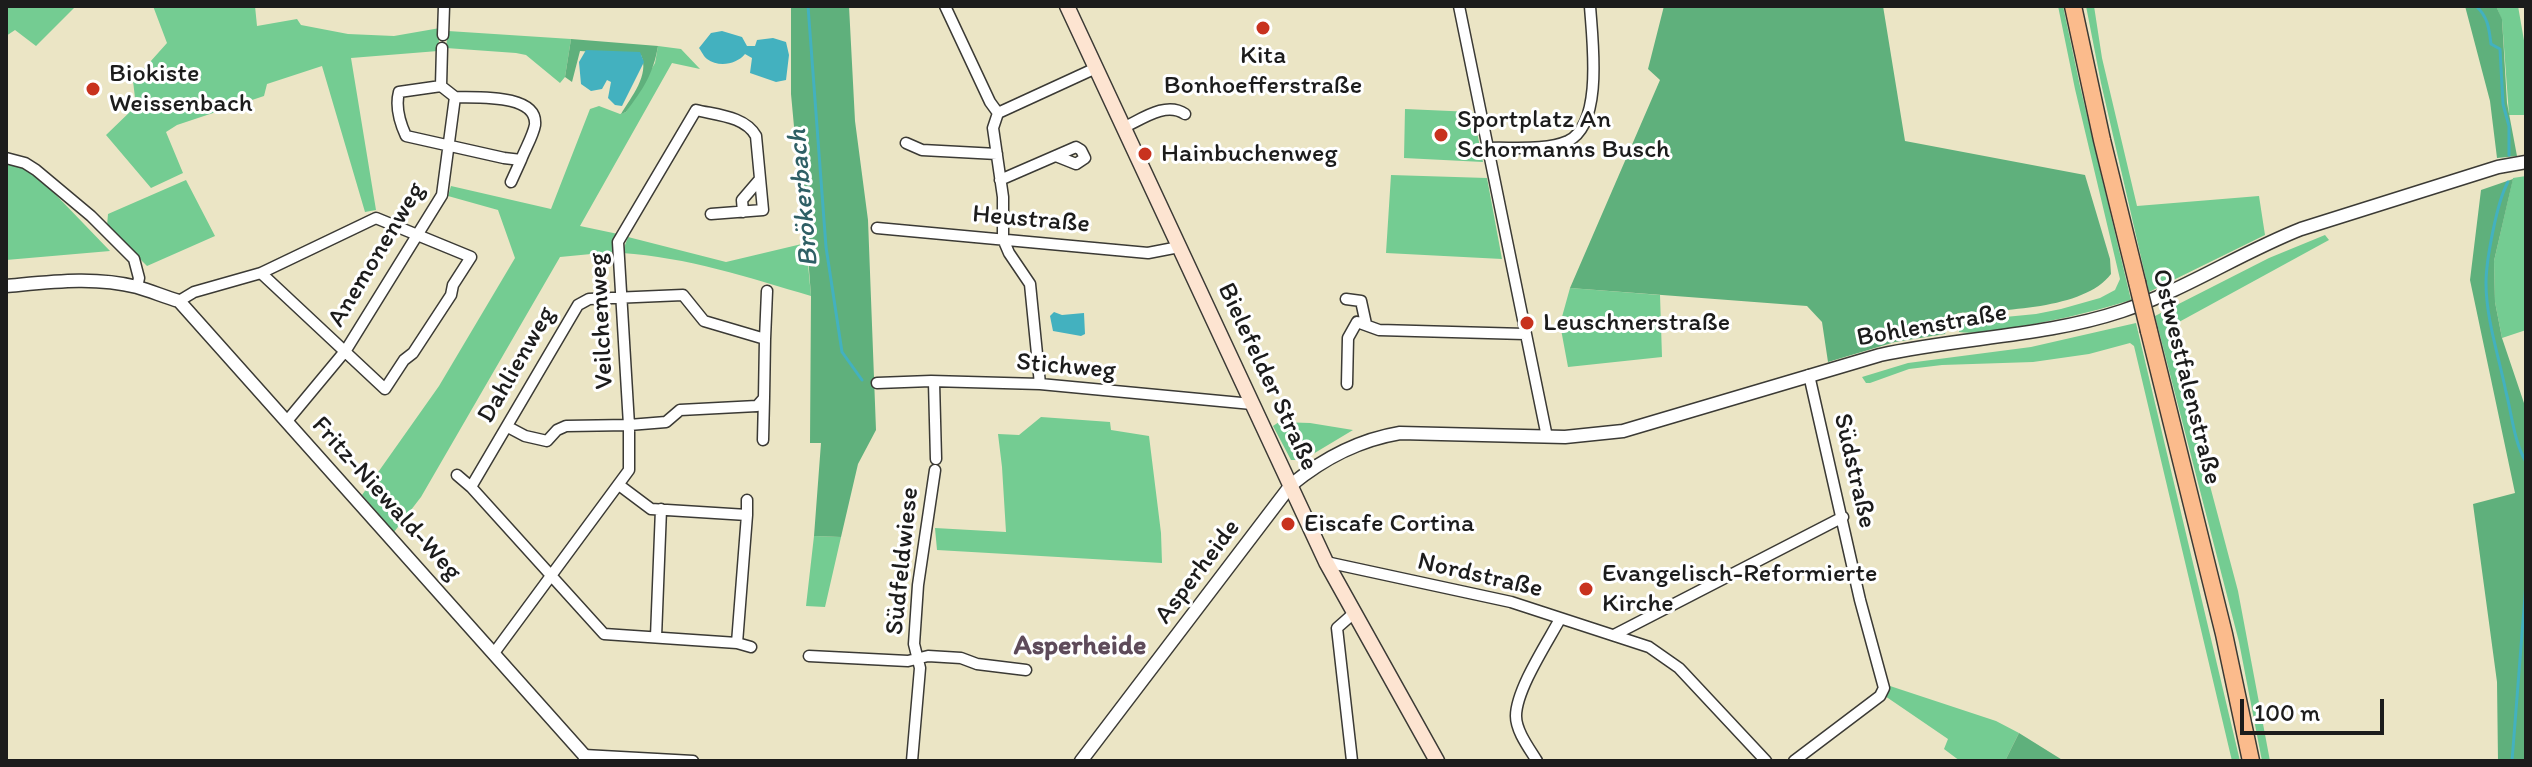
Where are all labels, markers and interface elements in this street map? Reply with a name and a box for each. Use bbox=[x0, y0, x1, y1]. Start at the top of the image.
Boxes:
marker: Kita Bonhoefferstraße bbox=[1254, 19, 1272, 37]
place label: Kita Bonhoefferstraße bbox=[1164, 40, 1362, 102]
place label: Biokiste Weissenbach bbox=[109, 58, 253, 120]
marker: Biokiste Weissenbach bbox=[84, 80, 102, 98]
place label: Sportplatz An Schormanns Busch bbox=[1457, 104, 1670, 166]
marker: Sportplatz An Schormanns Busch bbox=[1432, 126, 1450, 144]
water label: Brökerbach bbox=[781, 128, 827, 268]
place label: Hainbuchenweg bbox=[1161, 138, 1338, 170]
marker: Hainbuchenweg bbox=[1136, 145, 1154, 163]
street label: Anemonenweg bbox=[322, 177, 432, 333]
street label: Heustraße bbox=[971, 199, 1091, 241]
street label: Veilchenweg bbox=[583, 252, 621, 390]
street label: Ostwestfalenstraße bbox=[2144, 266, 2228, 488]
street label: Bielefelder Straße bbox=[1210, 278, 1324, 476]
street label: Bohlenstraße bbox=[1854, 297, 2010, 355]
street label: Dahlienweg bbox=[471, 301, 563, 429]
place label: Leuschnerstraße bbox=[1543, 307, 1730, 339]
marker: Leuschnerstraße bbox=[1518, 314, 1536, 332]
street label: Stichweg bbox=[1015, 347, 1117, 387]
street label: Fritz-Niewald-Weg bbox=[304, 411, 468, 587]
street label: Südstraße bbox=[1826, 411, 1882, 531]
street label: Südfeldwiese bbox=[880, 486, 926, 636]
place label: Eiscafe Cortina bbox=[1304, 508, 1474, 540]
street label: Asperheide bbox=[1149, 513, 1247, 631]
marker: Eiscafe Cortina bbox=[1279, 515, 1297, 533]
street label: Nordstraße bbox=[1414, 546, 1546, 606]
place label: Evangelisch-Reformierte Kirche bbox=[1602, 558, 1877, 620]
marker: Evangelisch-Reformierte Kirche bbox=[1577, 580, 1595, 598]
district label: Asperheide bbox=[1014, 630, 1146, 664]
scale bar bbox=[2244, 683, 2388, 733]
text: 100 m bbox=[2254, 698, 2320, 727]

